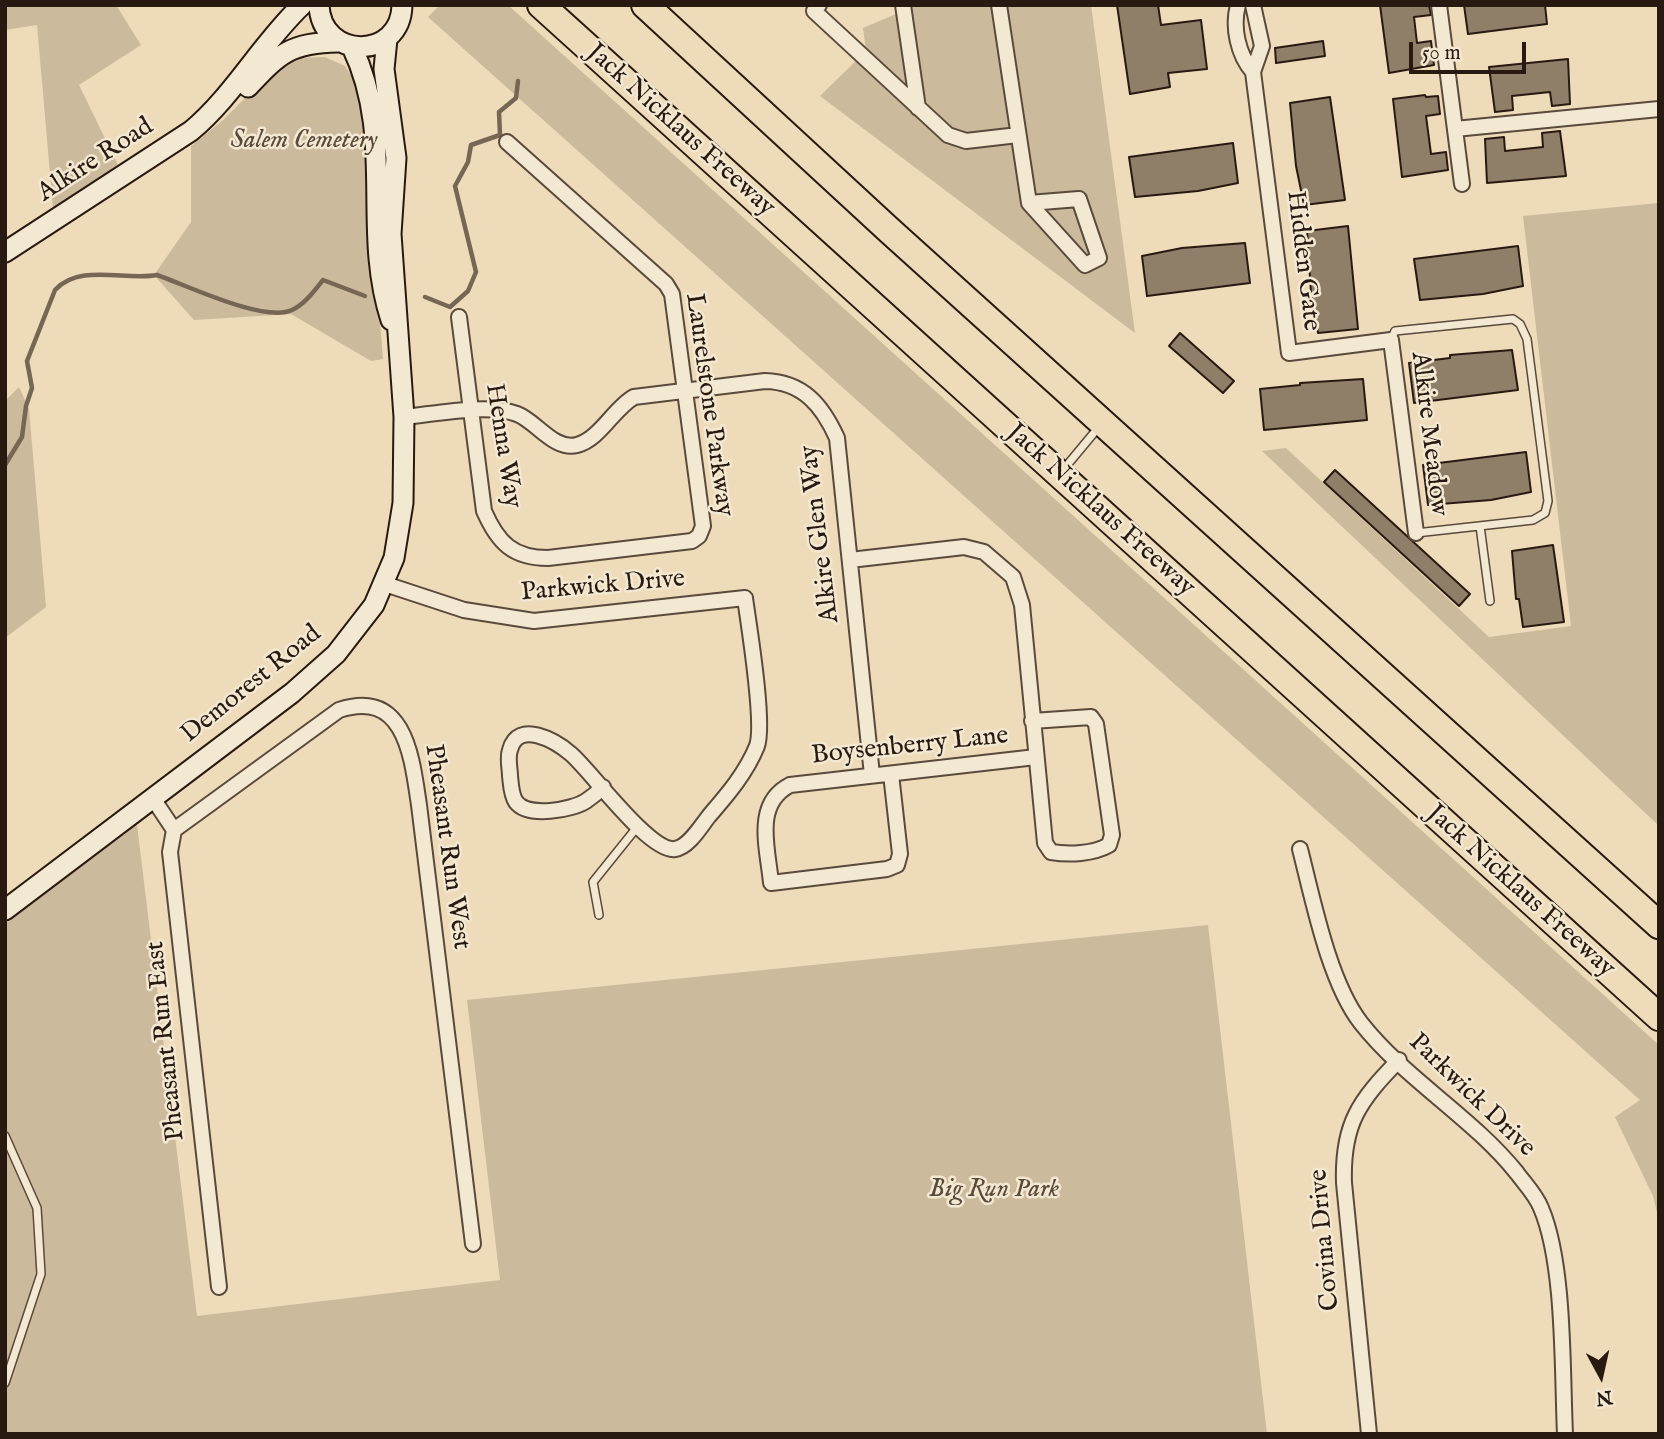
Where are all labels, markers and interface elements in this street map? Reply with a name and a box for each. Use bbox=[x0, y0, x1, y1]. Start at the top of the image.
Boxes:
scale bar bbox=[1412, 28, 1529, 72]
street label: Jack Nicklaus Freeway bbox=[579, 38, 781, 224]
text: 50 m bbox=[1422, 40, 1461, 67]
street label: Alkire Road bbox=[32, 112, 160, 210]
park label: Salem Cemetery bbox=[231, 126, 377, 158]
street label: Hidden Gate bbox=[1278, 189, 1326, 333]
street label: Laurelstone Parkway bbox=[677, 291, 739, 519]
street label: Alkire Meadow bbox=[1402, 350, 1454, 518]
street label: Henna Way bbox=[477, 382, 527, 510]
street label: Jack Nicklaus Freeway bbox=[999, 418, 1201, 604]
street label: Alkire Glen Way bbox=[795, 443, 847, 625]
street label: Parkwick Drive bbox=[520, 564, 686, 610]
street label: Demorest Road bbox=[176, 619, 328, 751]
street label: Boysenberry Lane bbox=[810, 721, 1010, 773]
street label: Pheasant Run West bbox=[416, 742, 476, 952]
street label: Jack Nicklaus Freeway bbox=[1419, 799, 1621, 985]
street label: Pheasant Run East bbox=[141, 940, 193, 1142]
street label: Parkwick Drive bbox=[1401, 1028, 1541, 1164]
street label: Covina Drive bbox=[1304, 1168, 1348, 1312]
park label: Big Run Park bbox=[929, 1175, 1059, 1207]
north arrow bbox=[1566, 1341, 1636, 1411]
text: N bbox=[1594, 1384, 1614, 1410]

